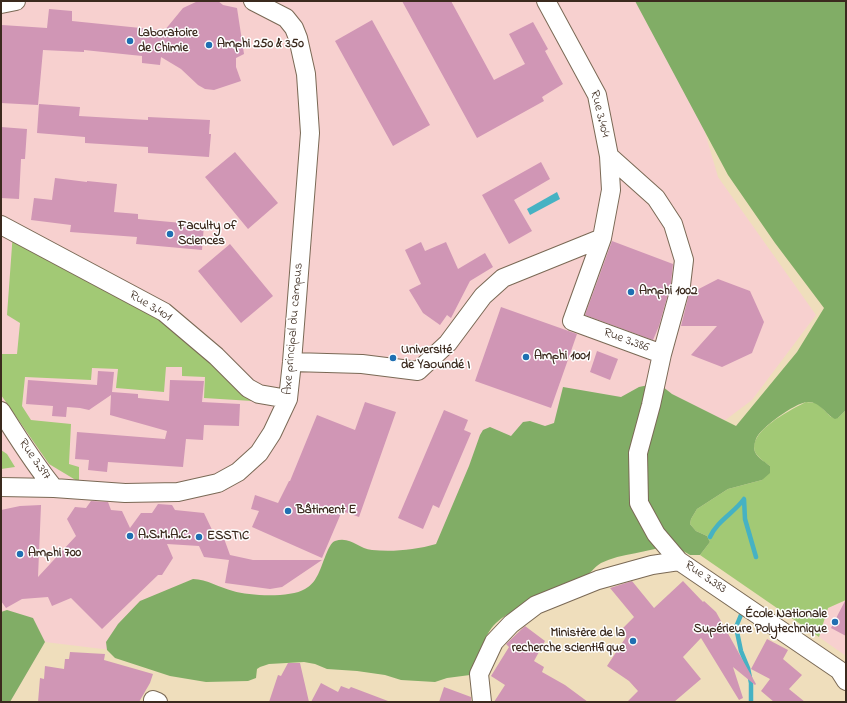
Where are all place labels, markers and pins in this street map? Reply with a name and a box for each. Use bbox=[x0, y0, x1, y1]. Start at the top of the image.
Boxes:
place label: Laboratoire de Chimie bbox=[138, 26, 198, 57]
marker: Laboratoire de Chimie bbox=[125, 36, 135, 46]
place label: Amphi 250 & 350 bbox=[217, 37, 304, 53]
marker: Amphi 250 & 350 bbox=[204, 40, 214, 50]
place label: Faculty of Sciences bbox=[178, 219, 236, 250]
marker: Faculty of Sciences bbox=[165, 229, 175, 239]
place label: Amphi 1002 bbox=[639, 284, 697, 300]
marker: Amphi 1002 bbox=[626, 287, 636, 297]
place label: Université de Yaoundé I bbox=[401, 343, 470, 374]
place label: Amphi 1001 bbox=[534, 349, 590, 365]
marker: Amphi 1001 bbox=[521, 352, 531, 362]
marker: Université de Yaoundé I bbox=[388, 353, 398, 363]
place label: Bâtiment E bbox=[296, 503, 356, 519]
marker: Bâtiment E bbox=[283, 506, 293, 516]
place label: A.S.M.A.C. bbox=[138, 528, 191, 544]
place label: ESSTIC bbox=[207, 529, 249, 545]
marker: A.S.M.A.C. bbox=[125, 531, 135, 541]
marker: ESSTIC bbox=[194, 532, 204, 542]
place label: Amphi 700 bbox=[28, 546, 81, 562]
marker: Amphi 700 bbox=[15, 549, 25, 559]
place label: École Nationale Supérieure Polytechnique bbox=[694, 607, 827, 638]
marker: École Nationale Supérieure Polytechnique bbox=[830, 617, 840, 627]
place label: Ministère de la recherche scientifique bbox=[512, 626, 625, 657]
marker: Ministère de la recherche scientifique bbox=[628, 636, 638, 646]

